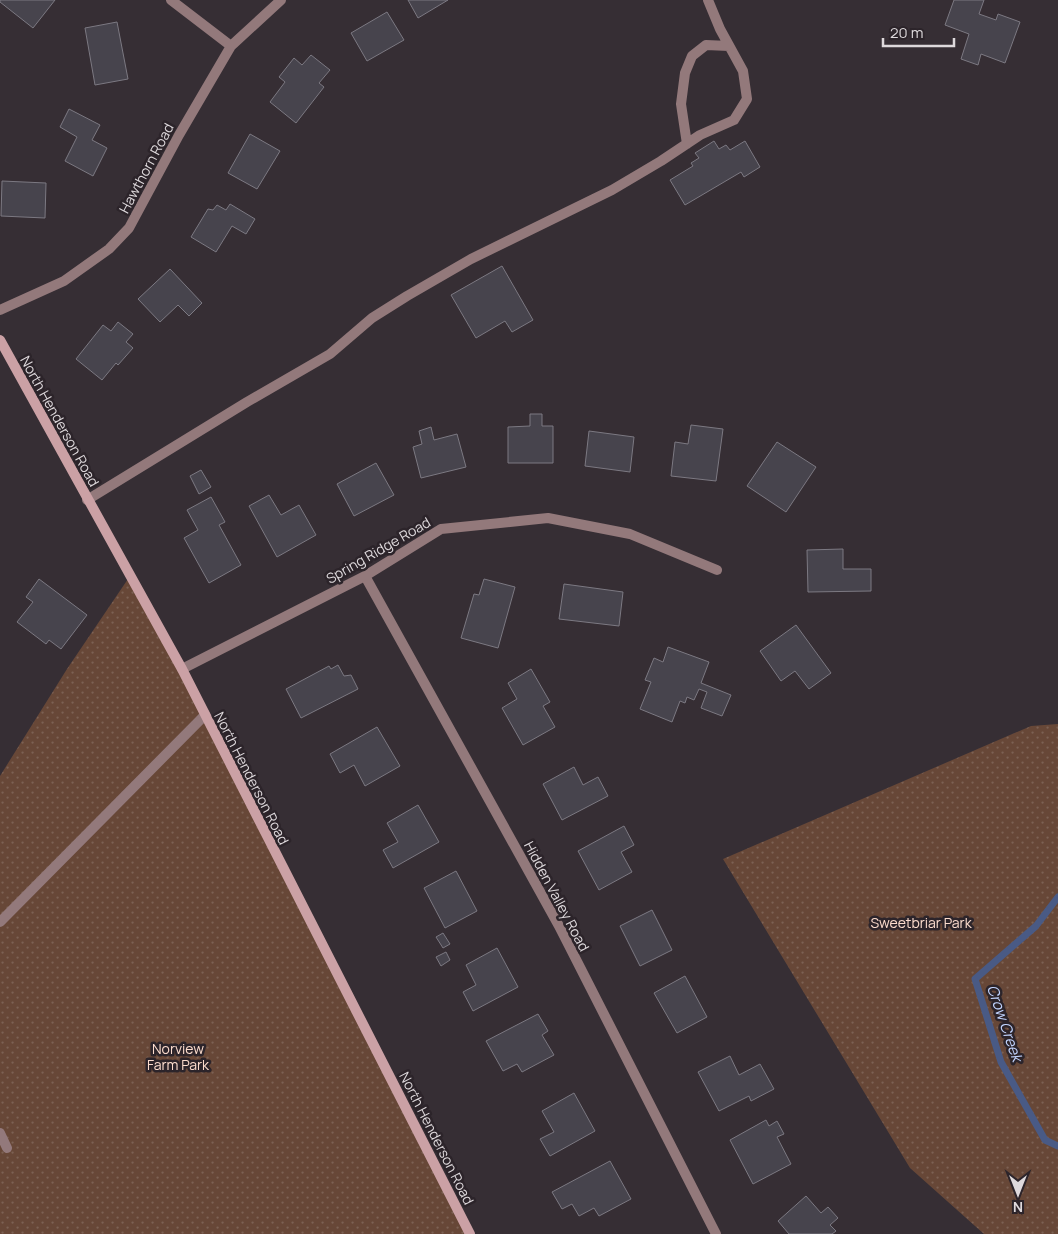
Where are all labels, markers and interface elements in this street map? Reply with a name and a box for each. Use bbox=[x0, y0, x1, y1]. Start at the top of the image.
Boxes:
scale bar bbox=[883, 15, 954, 47]
text: 20 m bbox=[890, 22, 923, 43]
street label: Hawthorn Road bbox=[114, 120, 178, 216]
street label: North Henderson Road bbox=[16, 352, 104, 490]
street label: Spring Ridge Road bbox=[322, 512, 434, 588]
street label: North Henderson Road bbox=[210, 708, 294, 848]
street label: Hidden Valley Road bbox=[520, 838, 594, 954]
park label: Sweetbriar Park bbox=[870, 913, 973, 932]
water label: Crow Creek bbox=[982, 982, 1029, 1067]
park label: Norview Farm Park bbox=[147, 1039, 210, 1074]
street label: North Henderson Road bbox=[395, 1068, 479, 1208]
north arrow bbox=[993, 1169, 1043, 1219]
text: N bbox=[1013, 1198, 1023, 1217]

